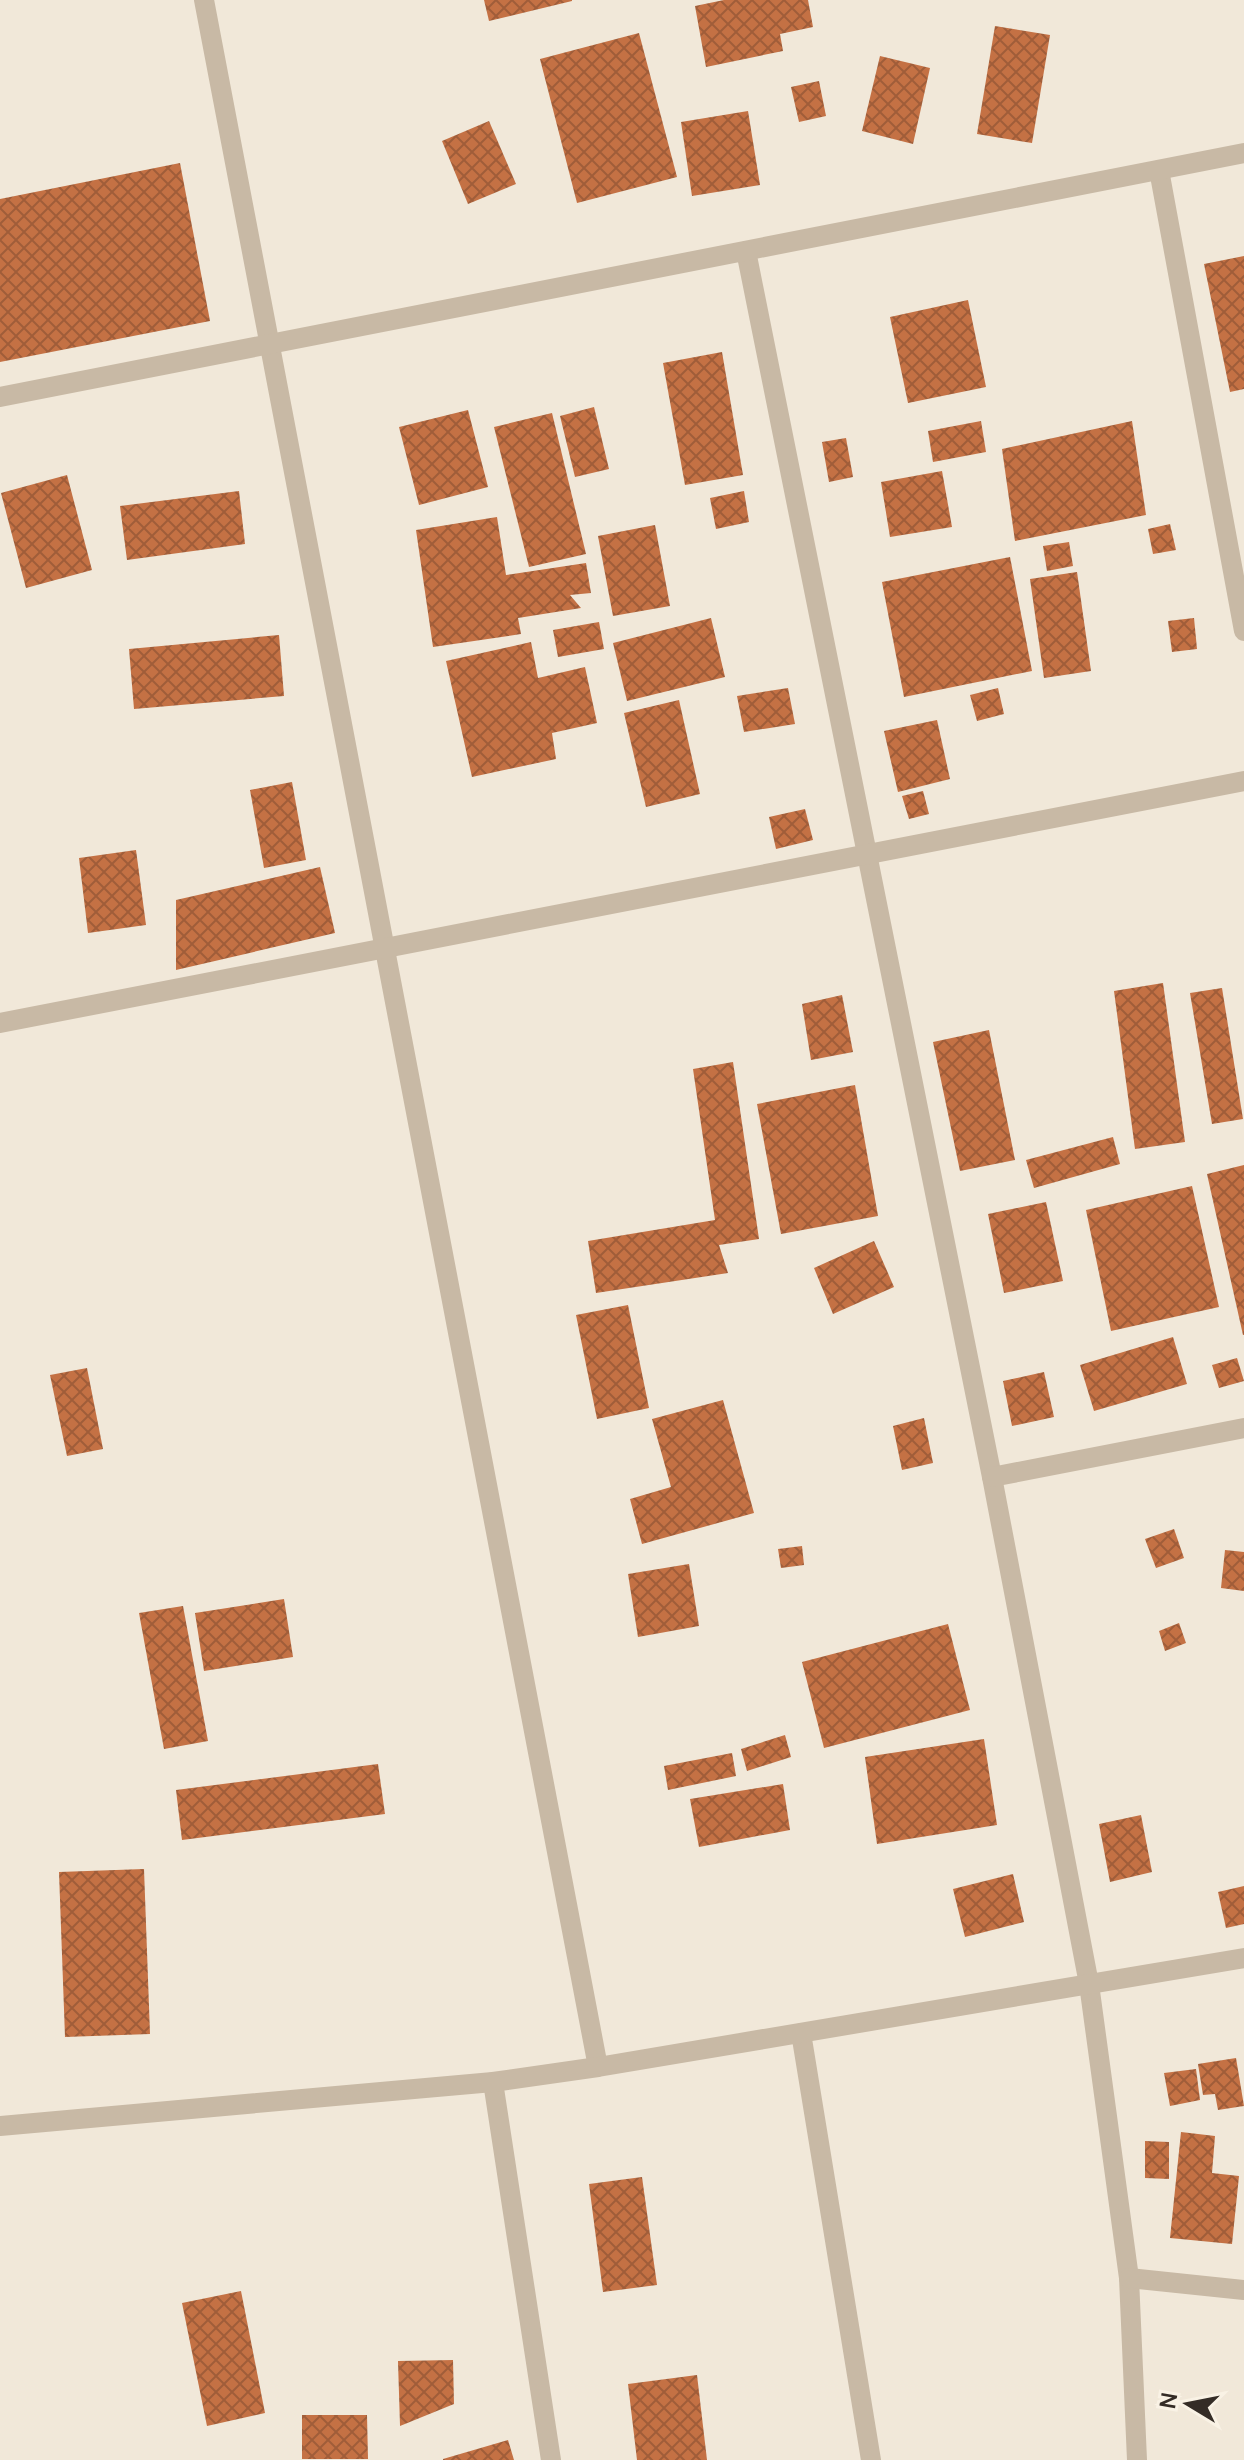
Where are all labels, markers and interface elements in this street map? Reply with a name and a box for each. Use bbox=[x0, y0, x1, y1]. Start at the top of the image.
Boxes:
north arrow bbox=[1148, 2364, 1228, 2444]
text: N bbox=[1152, 2390, 1184, 2411]

